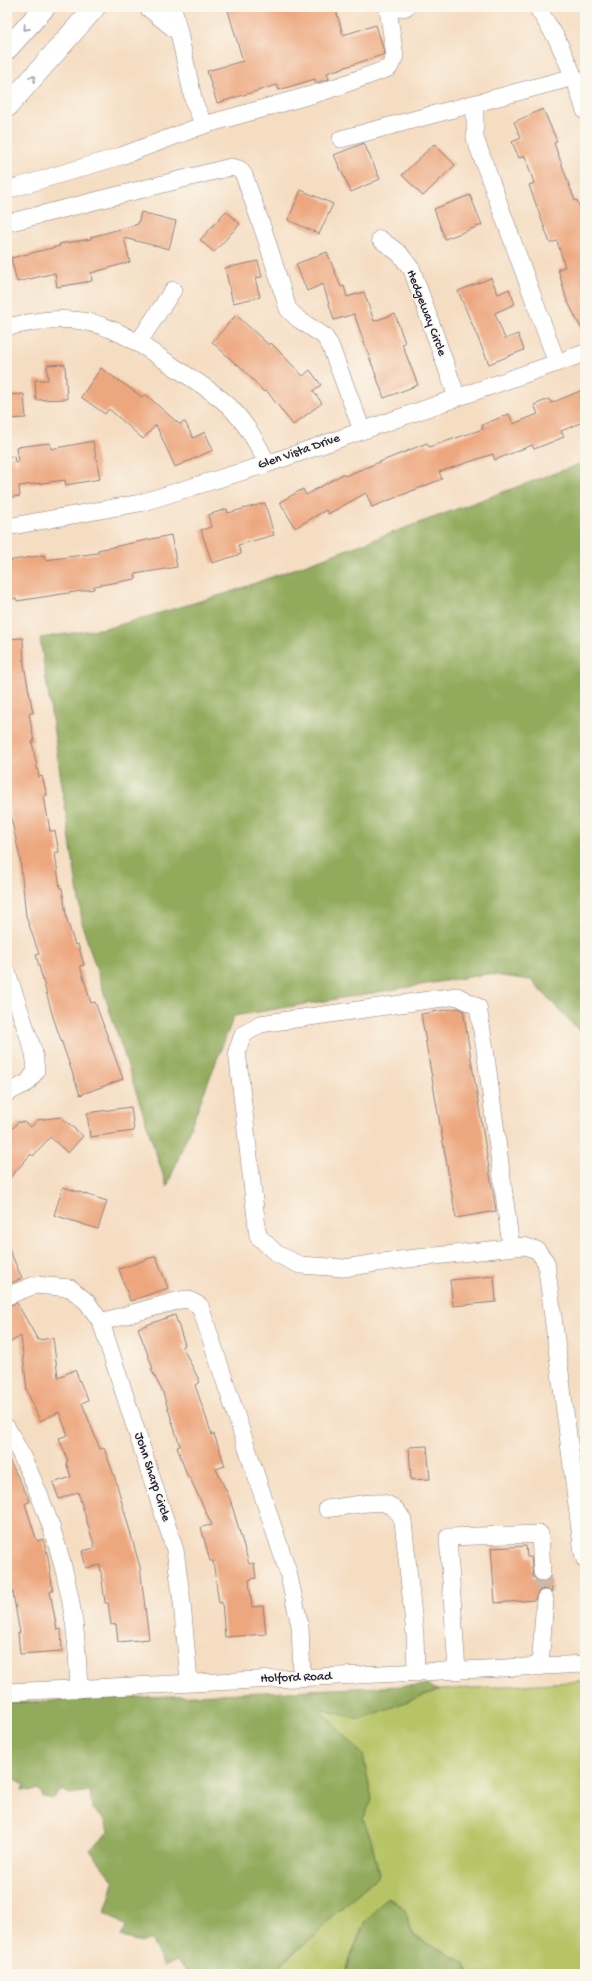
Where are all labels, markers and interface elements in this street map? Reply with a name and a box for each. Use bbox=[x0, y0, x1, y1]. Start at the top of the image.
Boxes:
one-way arrow bbox=[23, 23, 31, 31]
one-way arrow bbox=[28, 75, 35, 82]
street label: Hedgeway Circle bbox=[403, 268, 449, 358]
street label: Glen Vista Drive bbox=[256, 431, 342, 473]
street label: John Sharp Circle bbox=[131, 1431, 174, 1524]
street label: Holford Road bbox=[260, 1669, 333, 1687]

